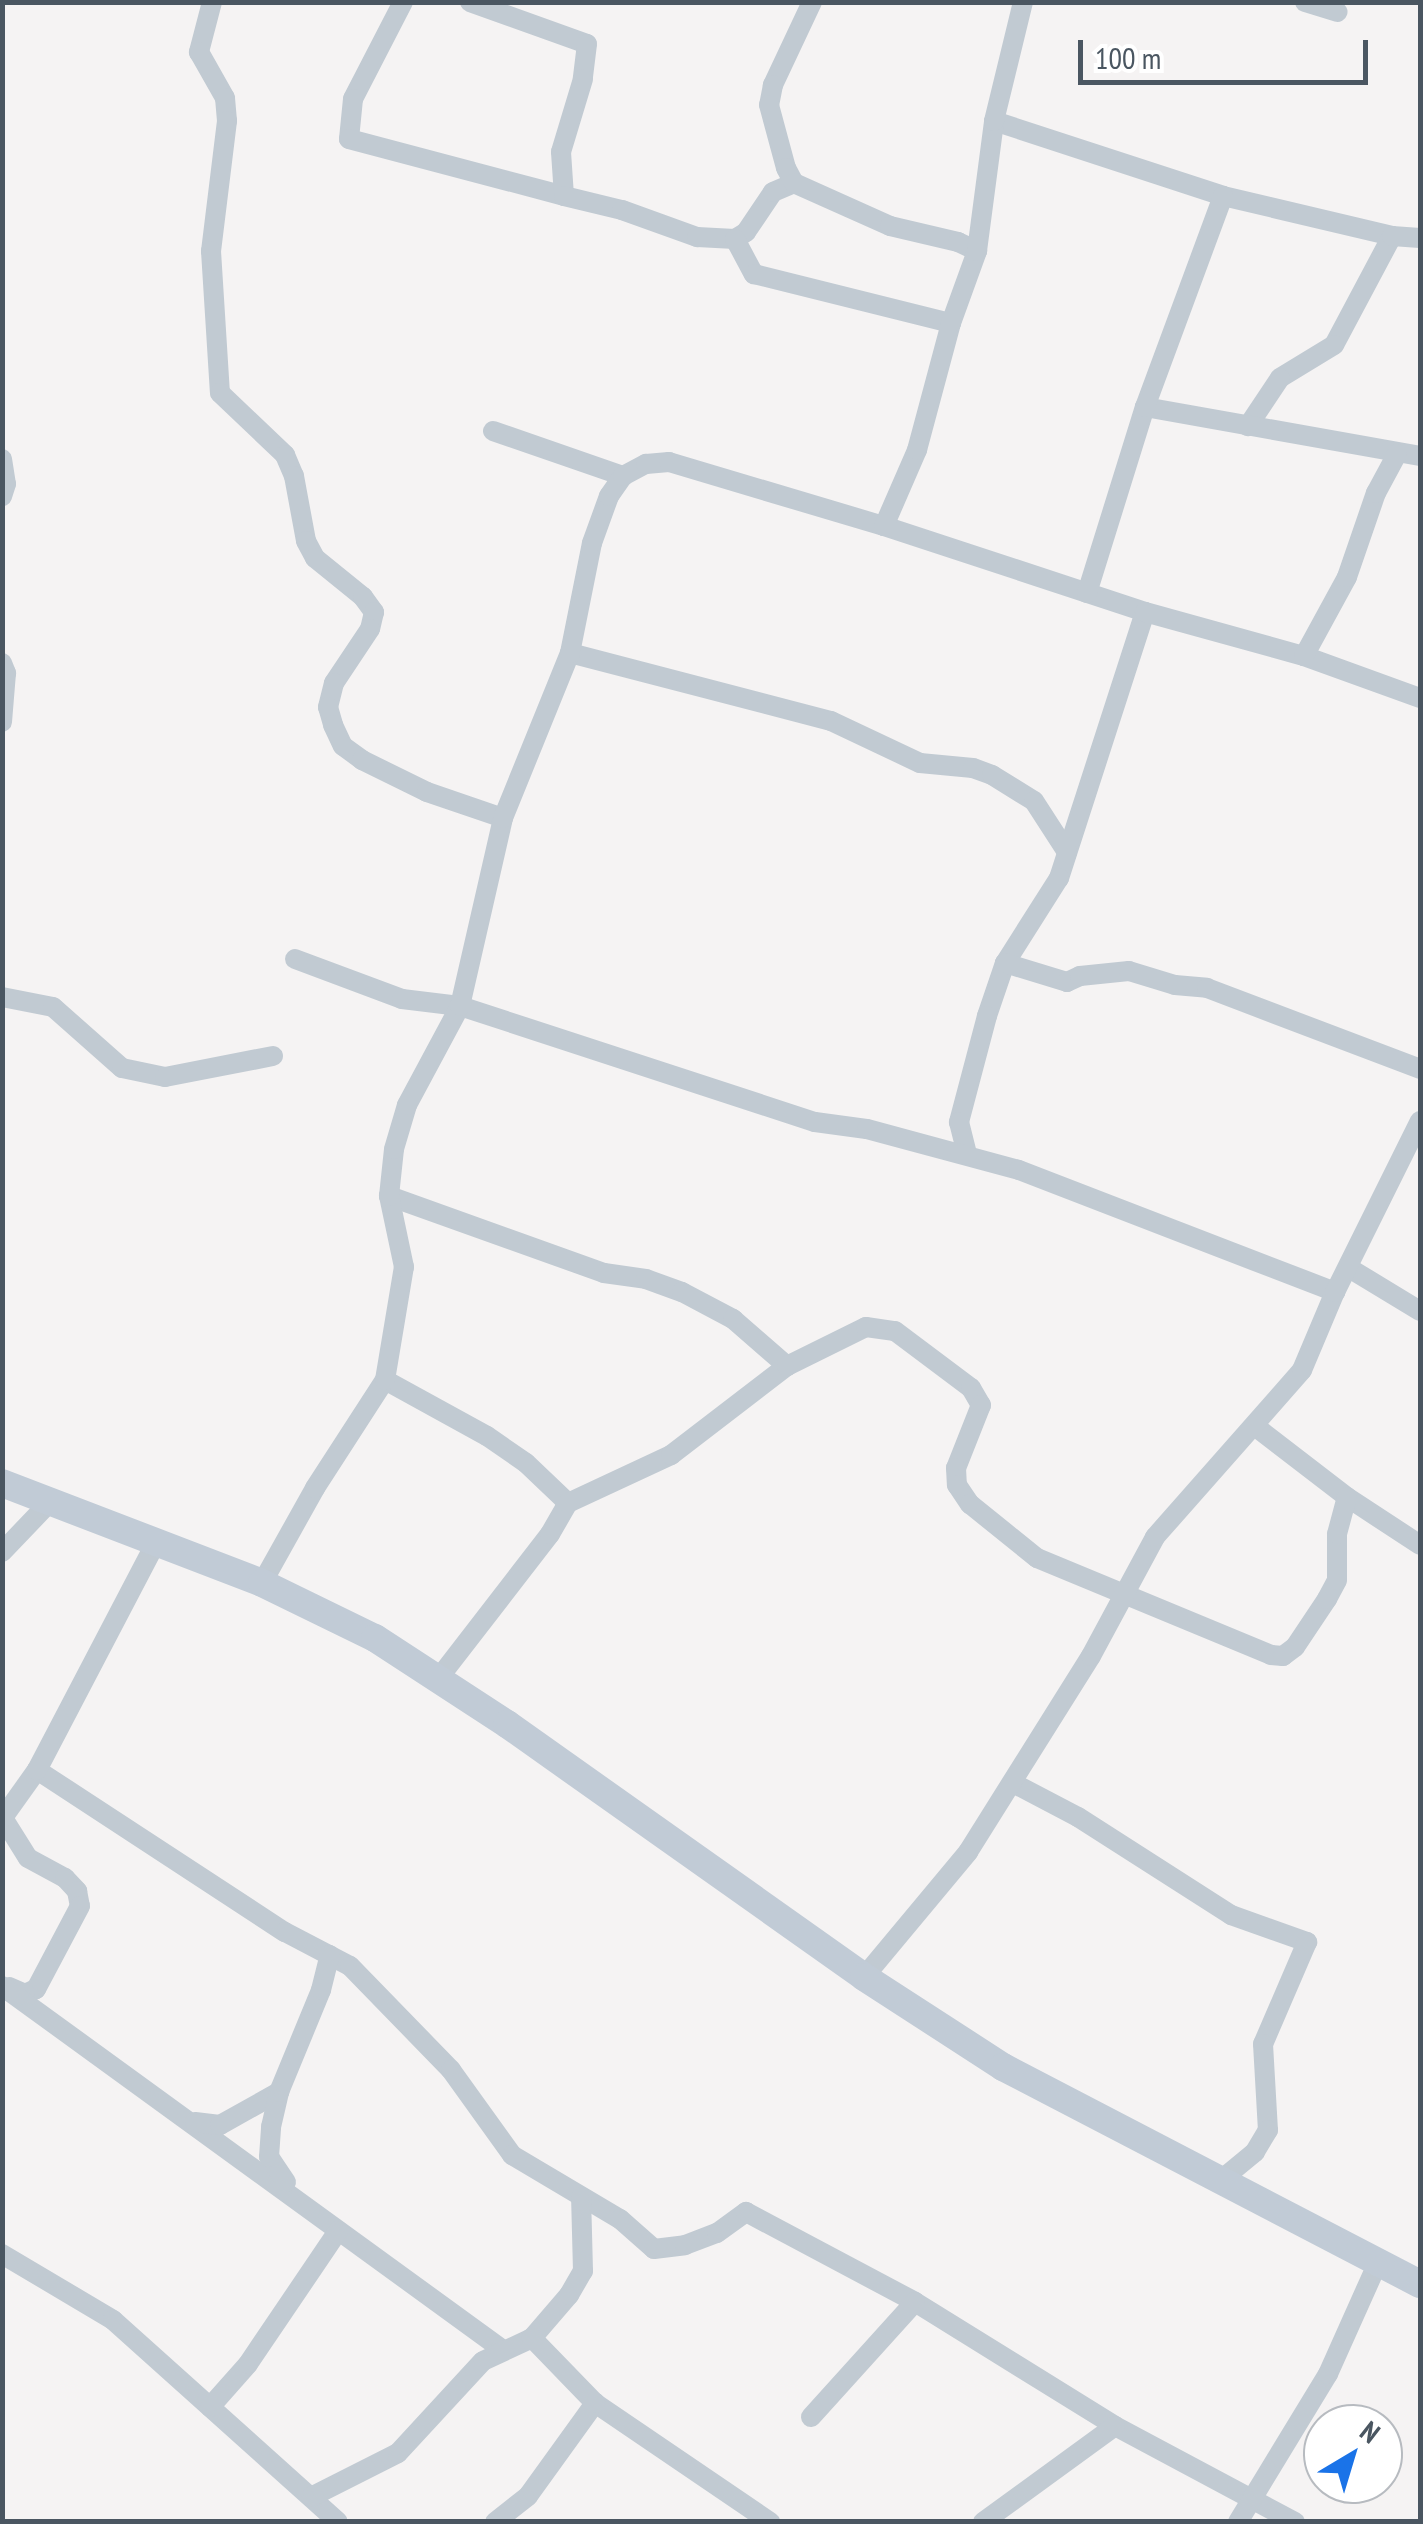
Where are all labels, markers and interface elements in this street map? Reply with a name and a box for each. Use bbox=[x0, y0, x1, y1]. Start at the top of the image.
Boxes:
scale bar bbox=[1083, 20, 1373, 82]
text: 100 m bbox=[1095, 38, 1161, 77]
north arrow bbox=[1303, 2404, 1403, 2504]
text: N bbox=[1353, 2412, 1388, 2451]

